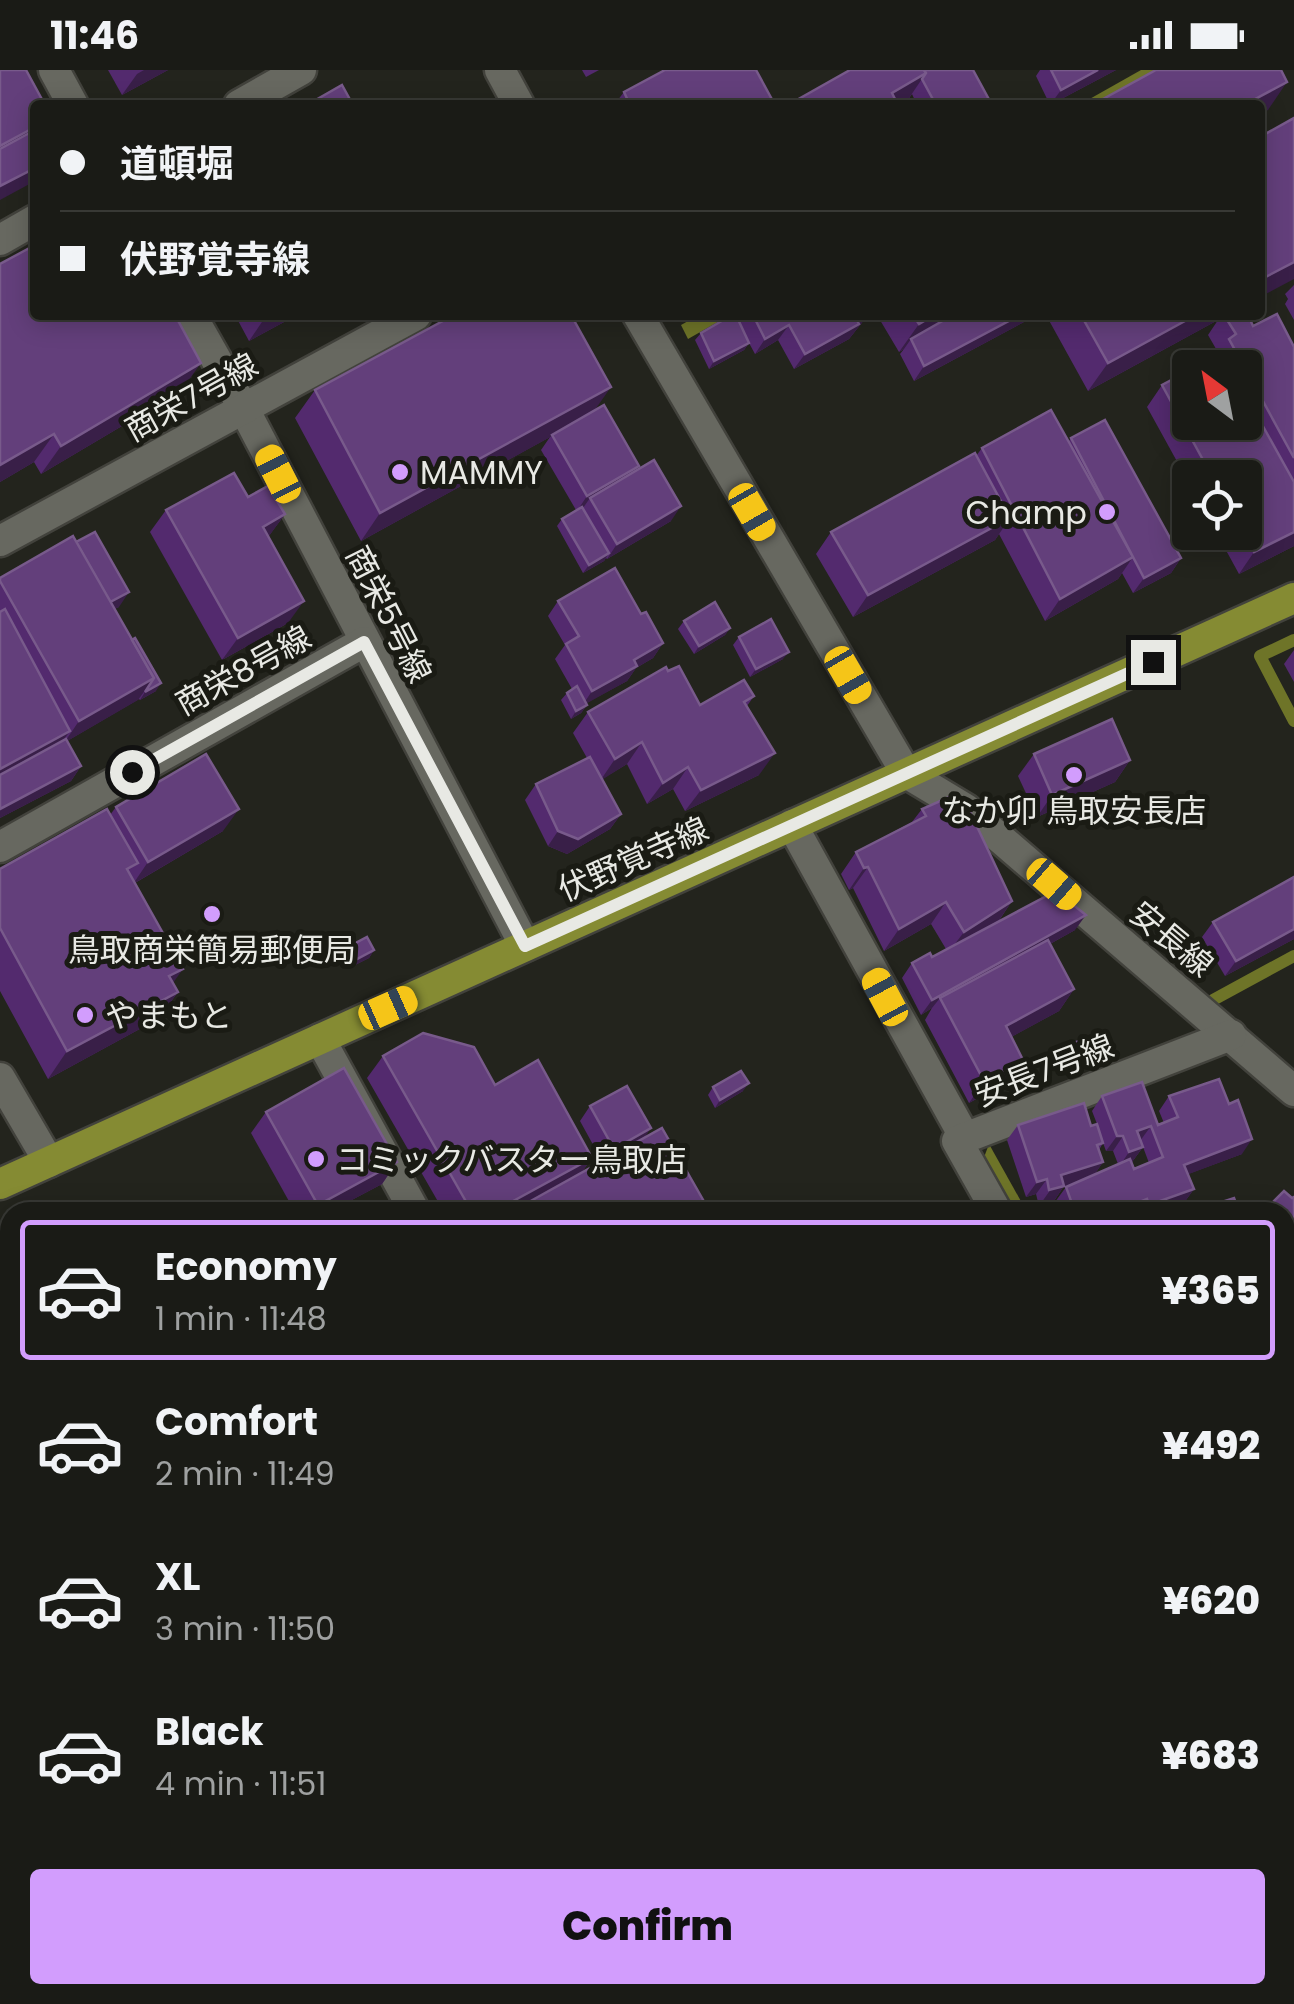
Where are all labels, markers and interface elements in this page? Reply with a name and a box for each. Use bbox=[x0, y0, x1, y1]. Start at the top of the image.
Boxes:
text: 11:46 bbox=[50, 9, 139, 62]
text: 道頓堀 bbox=[120, 137, 234, 190]
text: 伏野覚寺線 bbox=[120, 233, 310, 286]
street label: 商栄7号線 bbox=[116, 342, 266, 452]
north arrow bbox=[1172, 350, 1262, 440]
map controls bbox=[1172, 350, 1262, 550]
car bbox=[251, 440, 305, 508]
place label: MAMMY bbox=[420, 450, 543, 495]
button: locate bbox=[1172, 460, 1262, 550]
marker: MAMMY bbox=[389, 461, 411, 483]
car bbox=[724, 479, 780, 545]
place label: Champ bbox=[966, 490, 1087, 535]
marker: Champ bbox=[1096, 501, 1118, 523]
street label: 商栄5号線 bbox=[335, 538, 443, 690]
street label: 商栄8号線 bbox=[167, 614, 319, 726]
route end bbox=[1131, 640, 1176, 685]
car bbox=[820, 642, 876, 708]
route start bbox=[110, 750, 155, 795]
marker: なか卯 鳥取安長店 bbox=[1063, 764, 1085, 786]
place label: なか卯 鳥取安長店 bbox=[942, 788, 1206, 833]
street label: 伏野覚寺線 bbox=[551, 806, 715, 912]
car bbox=[1022, 853, 1086, 915]
street label: 安長線 bbox=[1121, 891, 1223, 987]
marker: 鳥取商栄簡易郵便局 bbox=[201, 903, 223, 925]
place label: 鳥取商栄簡易郵便局 bbox=[68, 927, 356, 972]
car bbox=[858, 963, 912, 1031]
car bbox=[354, 982, 422, 1034]
place label: やまもと bbox=[105, 993, 232, 1038]
marker: やまもと bbox=[74, 1004, 96, 1026]
street label: 安長7号線 bbox=[968, 1023, 1120, 1117]
place label: コミックバスター鳥取店 bbox=[336, 1137, 686, 1182]
marker: コミックバスター鳥取店 bbox=[305, 1148, 327, 1170]
text: Economy bbox=[155, 1240, 337, 1293]
icon: car bbox=[35, 1245, 125, 1335]
text: ¥365 bbox=[1161, 1264, 1260, 1317]
text: 1 min · 11:48 bbox=[155, 1296, 327, 1341]
text: Comfort bbox=[155, 1395, 318, 1448]
icon: car bbox=[35, 1400, 125, 1490]
text: ¥492 bbox=[1162, 1419, 1260, 1472]
text: 2 min · 11:49 bbox=[155, 1451, 335, 1496]
text: XL bbox=[155, 1550, 200, 1603]
icon: car bbox=[35, 1555, 125, 1645]
text: ¥620 bbox=[1163, 1574, 1260, 1627]
text: 3 min · 11:50 bbox=[155, 1606, 335, 1651]
text: Black bbox=[155, 1705, 264, 1758]
icon: car bbox=[35, 1710, 125, 1800]
text: ¥683 bbox=[1161, 1729, 1260, 1782]
text: 4 min · 11:51 bbox=[155, 1761, 327, 1806]
button: Confirm bbox=[30, 1869, 1265, 1984]

